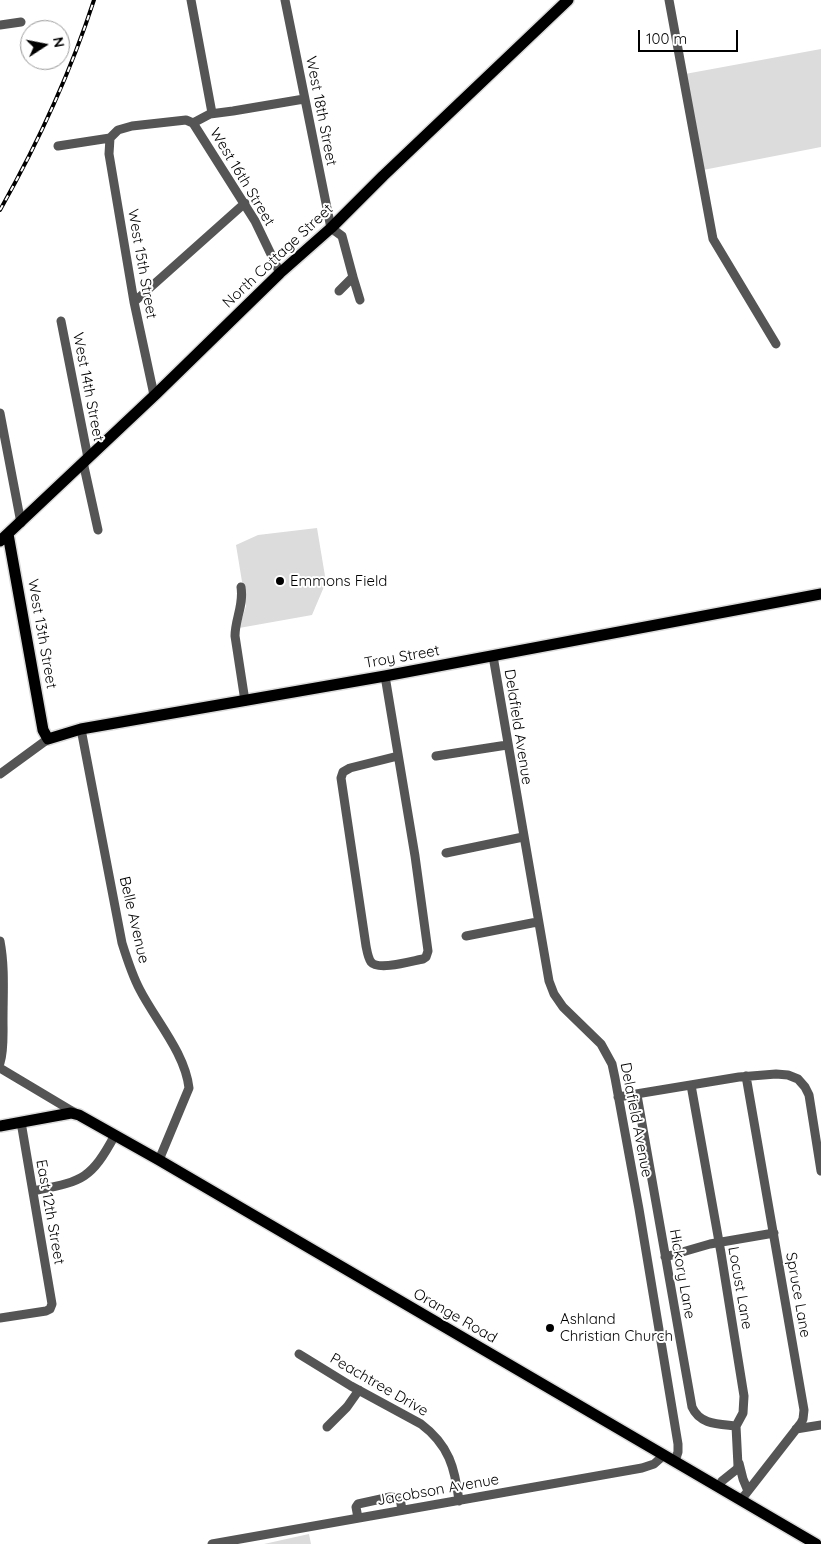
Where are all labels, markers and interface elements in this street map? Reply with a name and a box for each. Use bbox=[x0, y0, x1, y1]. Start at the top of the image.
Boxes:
north arrow bbox=[20, 20, 70, 70]
scale bar bbox=[641, 20, 741, 52]
text: 100 m bbox=[646, 29, 687, 48]
text: N bbox=[49, 36, 69, 49]
street label: West 18th Street bbox=[302, 55, 340, 167]
street label: West 16th Street bbox=[206, 125, 278, 229]
street label: North Cottage Street bbox=[219, 200, 337, 312]
street label: West 15th Street bbox=[123, 208, 161, 320]
street label: West 14th Street bbox=[69, 331, 107, 443]
place label: Emmons Field bbox=[290, 572, 387, 590]
marker: Emmons Field bbox=[274, 575, 286, 587]
street label: West 13th Street bbox=[23, 578, 61, 690]
street label: Troy Street bbox=[363, 642, 441, 672]
street label: Delafield Avenue bbox=[500, 668, 536, 786]
street label: Belle Avenue bbox=[115, 875, 153, 965]
street label: Delafield Avenue bbox=[616, 1061, 656, 1179]
street label: East 12th Street bbox=[32, 1158, 68, 1266]
street label: Hickory Lane bbox=[665, 1228, 699, 1320]
street label: Locust Lane bbox=[724, 1245, 756, 1331]
street label: Spruce Lane bbox=[782, 1251, 814, 1339]
street label: Orange Road bbox=[410, 1285, 500, 1347]
place label: Ashland Christian Church bbox=[560, 1310, 673, 1345]
marker: Ashland Christian Church bbox=[544, 1322, 556, 1334]
street label: Peachtree Drive bbox=[327, 1350, 431, 1420]
street label: Jacobson Avenue bbox=[376, 1470, 500, 1510]

